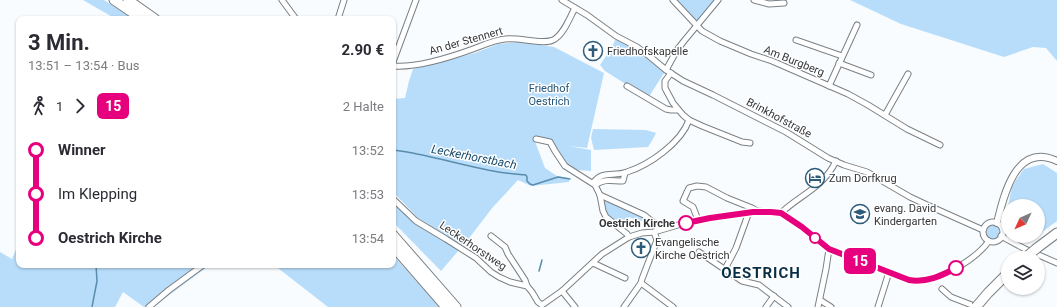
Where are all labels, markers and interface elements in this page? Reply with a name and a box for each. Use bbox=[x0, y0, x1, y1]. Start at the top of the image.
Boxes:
street label: An der Stennert bbox=[428, 24, 505, 58]
text: 3 Min. bbox=[28, 30, 90, 55]
church icon: Friedhofskapelle bbox=[582, 40, 604, 62]
text: 2.90 € bbox=[341, 41, 384, 59]
street label: Am Burgberg bbox=[762, 43, 826, 79]
place label: Friedhofskapelle bbox=[607, 45, 688, 58]
text: 13:51 – 13:54 · Bus bbox=[28, 58, 140, 73]
park label: Friedhof Oestrich bbox=[529, 82, 569, 108]
icon: walk bbox=[28, 95, 50, 117]
icon: forward bbox=[69, 95, 91, 117]
street label: Brinkhofstraße bbox=[744, 95, 814, 141]
text: 15 bbox=[105, 98, 121, 114]
text: 1 bbox=[56, 99, 63, 114]
text: 2 Halte bbox=[343, 99, 384, 114]
text: Winner bbox=[58, 141, 106, 159]
water label: Leckerhorstbach bbox=[430, 142, 518, 172]
text: 13:52 bbox=[352, 143, 384, 158]
hotel icon: Zum Dorfkrug bbox=[804, 167, 826, 189]
place label: Zum Dorfkrug bbox=[829, 172, 897, 185]
text: Im Klepping bbox=[58, 185, 137, 203]
text: 13:53 bbox=[352, 187, 384, 202]
north arrow bbox=[1001, 199, 1045, 243]
map controls bbox=[1001, 199, 1045, 295]
place label: evang. David Kindergarten bbox=[874, 202, 937, 228]
school or university icon: evang. David Kindergarten bbox=[849, 203, 871, 225]
marker: Oestrich Kirche bbox=[678, 215, 694, 231]
place label: Oestrich Kirche bbox=[599, 217, 675, 230]
street label: Leckerhorstweg bbox=[437, 219, 509, 273]
text: Oestrich Kirche bbox=[58, 229, 162, 247]
text: 13:54 bbox=[352, 231, 384, 246]
unlabelled marker bbox=[809, 232, 821, 244]
place label: Evangelische Kirche Oestrich bbox=[655, 236, 729, 262]
church icon: Evangelische Kirche Oestrich bbox=[630, 237, 652, 259]
line badge: 15 bbox=[842, 248, 878, 274]
button: layers bbox=[1001, 251, 1045, 295]
text: 15 bbox=[852, 253, 868, 269]
unlabelled marker bbox=[948, 260, 964, 276]
district label: OESTRICH bbox=[721, 264, 801, 282]

